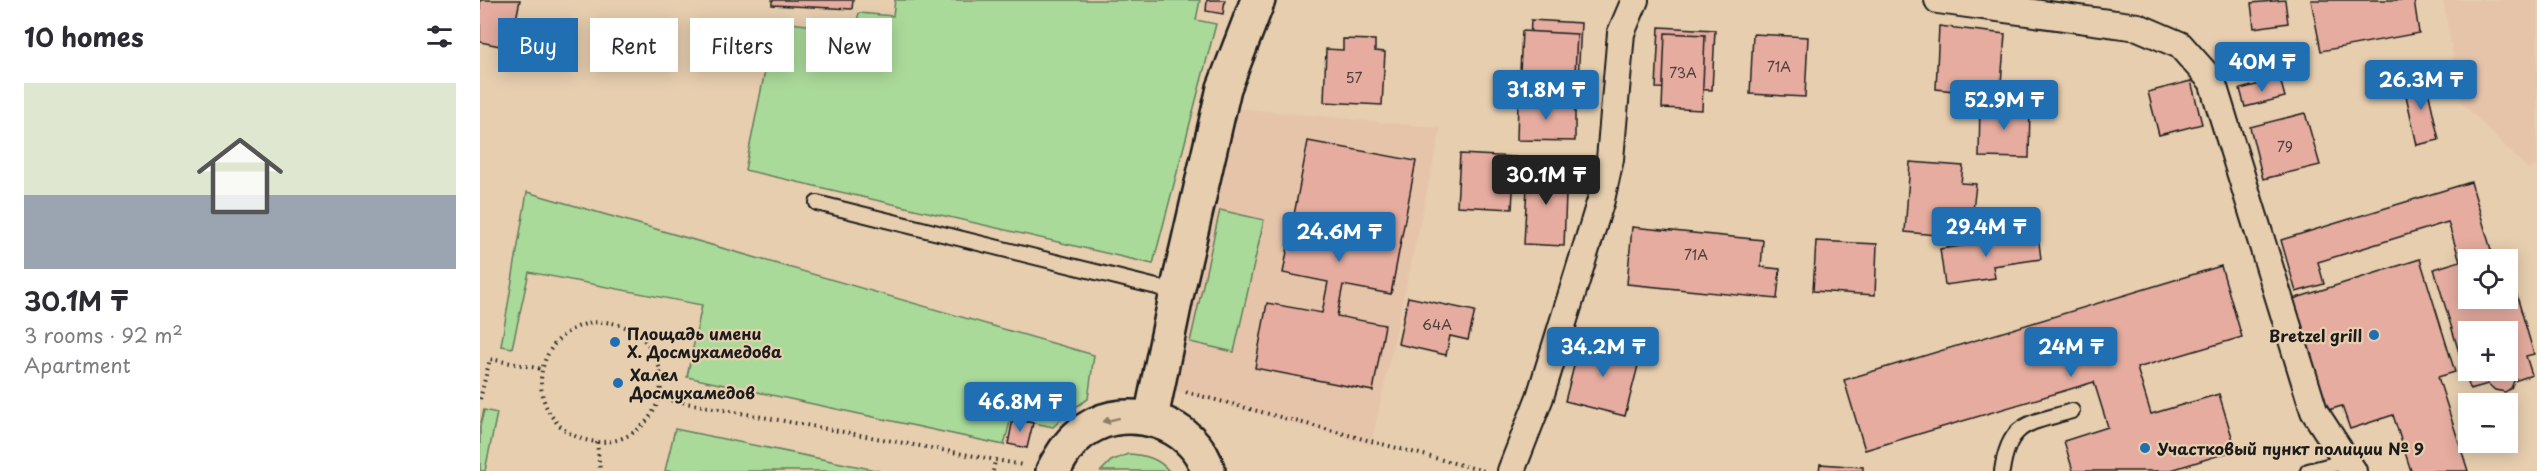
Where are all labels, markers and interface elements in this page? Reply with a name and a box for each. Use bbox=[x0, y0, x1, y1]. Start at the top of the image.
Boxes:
text: 10 homes bbox=[24, 17, 144, 56]
chip: Buy bbox=[498, 18, 578, 72]
chip: Rent bbox=[590, 18, 678, 72]
chip: Filters bbox=[690, 18, 794, 72]
chip: New bbox=[806, 18, 892, 72]
icon: filters bbox=[423, 20, 456, 53]
pin: 40M ₸ bbox=[2220, 42, 2304, 93]
text: 40M ₸ bbox=[2229, 46, 2295, 76]
house number: 71А bbox=[1767, 56, 1791, 77]
pin: 26.3M ₸ bbox=[2366, 60, 2476, 111]
house number: 73А bbox=[1669, 62, 1697, 83]
text: 26.3M ₸ bbox=[2379, 64, 2463, 94]
house number: 57 bbox=[1346, 67, 1362, 88]
pin: 31.8M ₸ bbox=[1491, 70, 1601, 121]
text: 31.8M ₸ bbox=[1507, 74, 1585, 104]
pin: 52.9M ₸ bbox=[1949, 80, 2059, 131]
text: 52.9M ₸ bbox=[1964, 84, 2044, 114]
icon: home bbox=[186, 122, 294, 230]
house number: 79 bbox=[2277, 136, 2293, 157]
pin: 30.1M ₸ bbox=[1491, 155, 1601, 206]
text: 30.1M ₸ bbox=[1506, 159, 1586, 189]
pin: 29.4M ₸ bbox=[1931, 207, 2041, 258]
text: 29.4M ₸ bbox=[1946, 211, 2026, 241]
pin: 24.6M ₸ bbox=[1284, 212, 1394, 263]
text: 24.6M ₸ bbox=[1296, 216, 1382, 246]
house number: 71А bbox=[1684, 244, 1708, 265]
map controls bbox=[2458, 249, 2518, 453]
button: locate bbox=[2458, 249, 2518, 309]
text: 30.1M ₸ bbox=[24, 281, 128, 320]
house number: 64А bbox=[1422, 314, 1452, 335]
text: 3 rooms · 92 m² bbox=[24, 320, 183, 350]
place label: Площадь имени Х. Досмухамедова bbox=[626, 321, 782, 363]
button: + bbox=[2458, 321, 2518, 381]
place label: Bretzel grill bbox=[2269, 323, 2362, 347]
pin: 34.2M ₸ bbox=[1548, 327, 1658, 378]
pin: 24M ₸ bbox=[2029, 327, 2113, 378]
marker: Bretzel grill bbox=[2367, 328, 2381, 342]
text: 34.2M ₸ bbox=[1561, 331, 1645, 361]
text: 24M ₸ bbox=[2038, 331, 2104, 361]
marker: Площадь имени Х. Досмухамедова bbox=[608, 335, 622, 349]
text: Apartment bbox=[24, 350, 131, 380]
place label: Халел Досмухамедов bbox=[629, 362, 755, 404]
marker: Халел Досмухамедов bbox=[611, 376, 625, 390]
pin: 46.8M ₸ bbox=[965, 382, 1075, 433]
text: 46.8M ₸ bbox=[978, 386, 1062, 416]
button: − bbox=[2458, 393, 2518, 453]
one-way arrow bbox=[1102, 416, 1120, 426]
place label: Участковый пункт полиции № 9 bbox=[2157, 436, 2424, 460]
marker: Участковый пункт полиции № 9 bbox=[2138, 441, 2152, 455]

